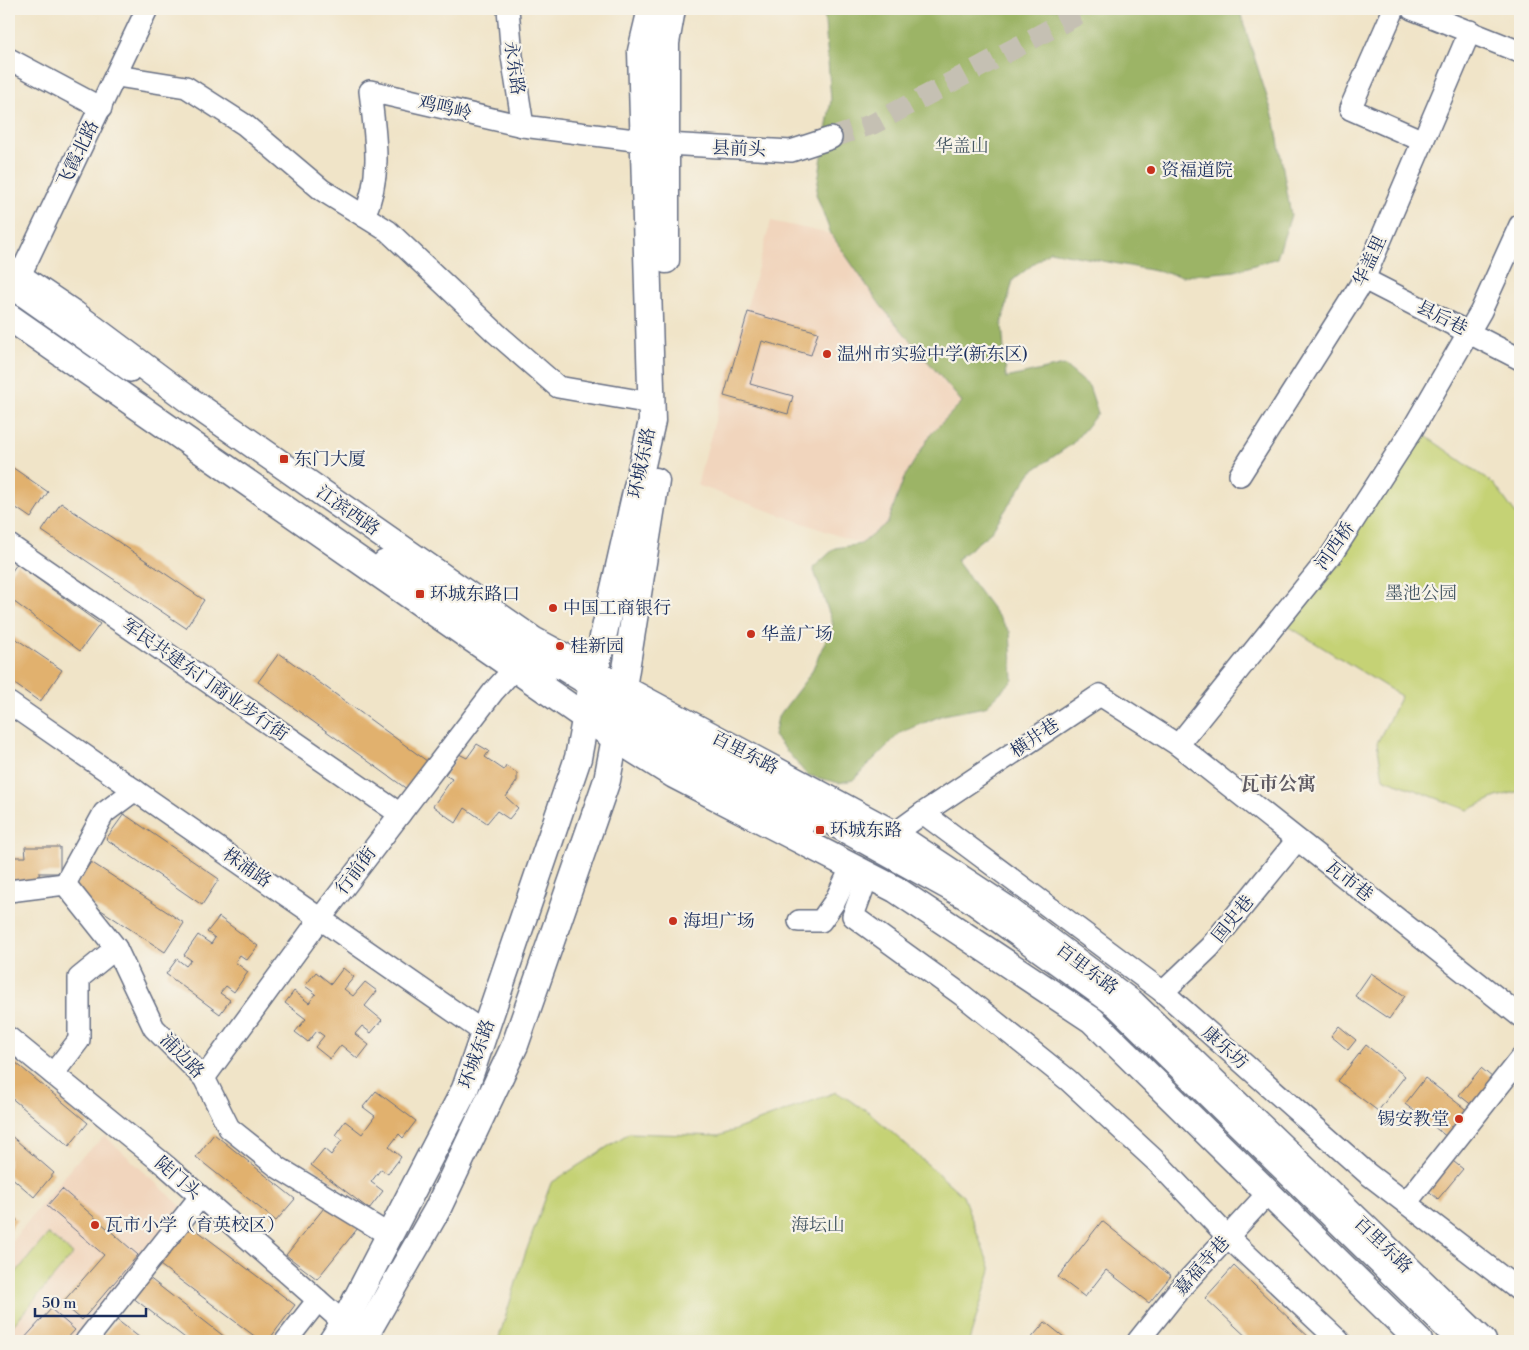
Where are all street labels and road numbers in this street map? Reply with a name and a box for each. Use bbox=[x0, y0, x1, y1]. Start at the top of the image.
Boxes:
street label: 永东路 bbox=[499, 40, 529, 96]
street label: 鸡鸣岭 bbox=[416, 91, 474, 125]
street label: 飞霞北路 bbox=[52, 117, 104, 191]
street label: 县前头 bbox=[712, 137, 766, 161]
street label: 华盖里 bbox=[1348, 232, 1392, 290]
street label: 县后巷 bbox=[1413, 295, 1471, 341]
street label: 环城东路 bbox=[623, 425, 661, 501]
street label: 江滨西路 bbox=[312, 481, 384, 541]
street label: 河西桥 bbox=[1310, 517, 1360, 575]
street label: 军民共建东门商业步行街 bbox=[117, 614, 293, 746]
street label: 横井巷 bbox=[1006, 713, 1064, 763]
street label: 百里东路 bbox=[708, 726, 782, 780]
street label: 株浦路 bbox=[218, 843, 276, 893]
street label: 行前街 bbox=[331, 843, 381, 899]
street label: 瓦市巷 bbox=[1321, 855, 1377, 907]
street label: 国史巷 bbox=[1207, 891, 1259, 947]
street label: 百里东路 bbox=[1051, 938, 1123, 1000]
street label: 环城东路 bbox=[454, 1016, 500, 1092]
street label: 康乐坊 bbox=[1197, 1021, 1253, 1075]
street label: 浦边路 bbox=[155, 1029, 209, 1083]
street label: 陡门头 bbox=[150, 1152, 206, 1204]
street label: 百里东路 bbox=[1349, 1212, 1417, 1278]
street label: 嘉福寺巷 bbox=[1169, 1232, 1235, 1300]

